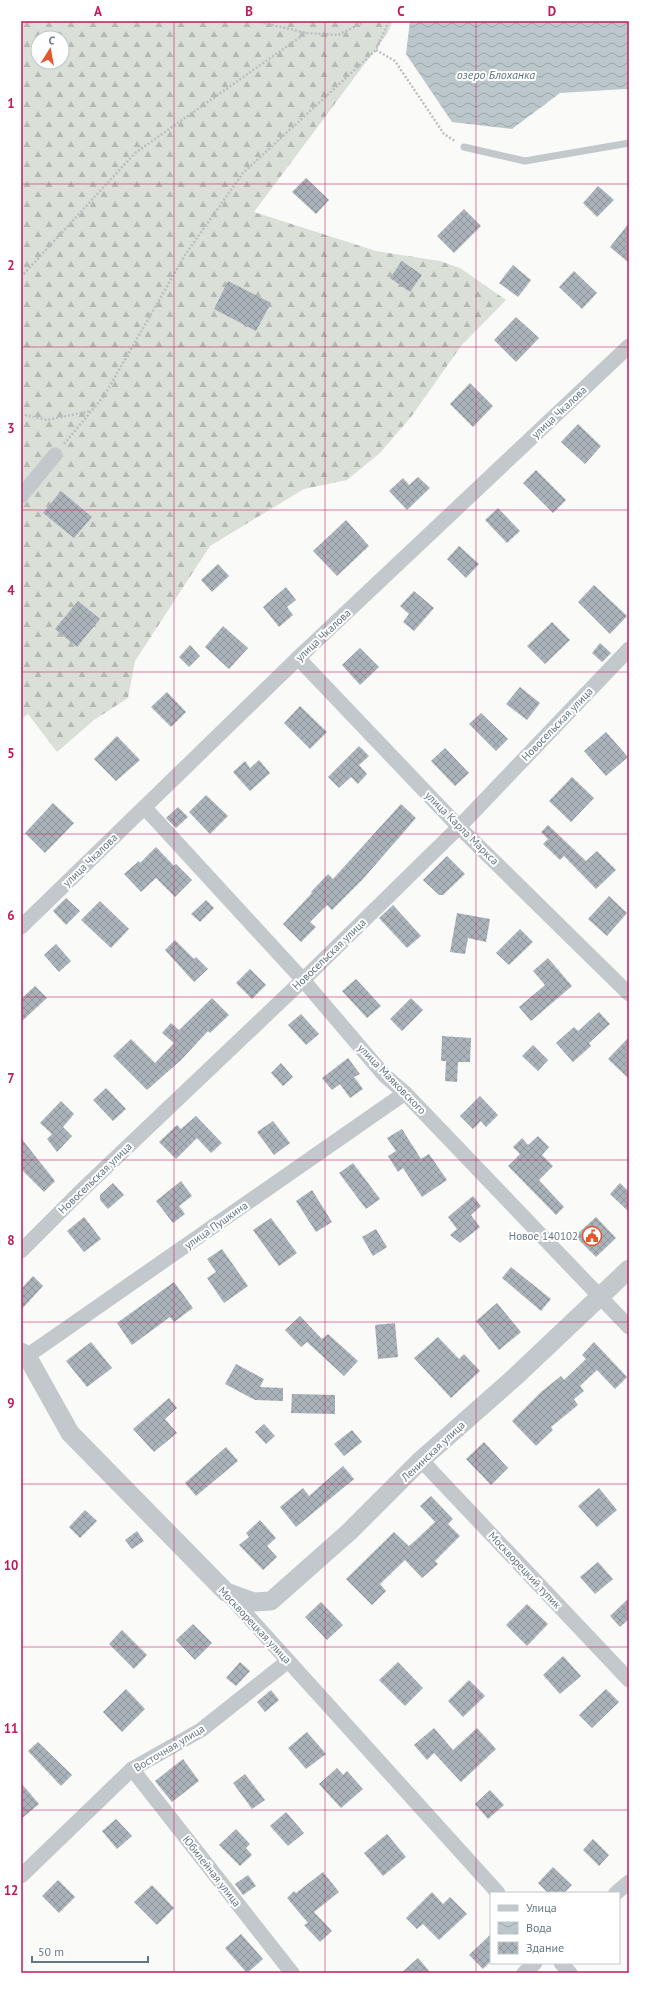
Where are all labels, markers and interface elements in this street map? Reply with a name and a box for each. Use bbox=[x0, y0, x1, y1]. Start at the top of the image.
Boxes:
text: A bbox=[94, 3, 102, 20]
text: B bbox=[245, 3, 253, 20]
text: C bbox=[397, 3, 405, 20]
text: D bbox=[548, 3, 556, 20]
north arrow bbox=[30, 30, 70, 70]
text: С bbox=[48, 33, 56, 48]
water label: озеро Блоханка bbox=[457, 67, 535, 82]
text: 1 bbox=[7, 95, 15, 112]
text: 2 bbox=[7, 257, 15, 274]
street label: улица Чкалова bbox=[528, 383, 590, 441]
text: 3 bbox=[7, 420, 15, 437]
text: 4 bbox=[7, 582, 15, 599]
street label: улица Чкалова bbox=[292, 606, 354, 664]
street label: Новосельская улица bbox=[518, 684, 596, 764]
text: 5 bbox=[7, 745, 15, 762]
street label: улица Карла Маркса bbox=[422, 788, 502, 868]
street label: улица Чкалова bbox=[60, 830, 120, 890]
text: 6 bbox=[7, 907, 15, 924]
street label: Новосельская улица bbox=[289, 915, 369, 993]
street label: улица Маяковского bbox=[355, 1041, 429, 1117]
text: 7 bbox=[7, 1070, 15, 1087]
street label: Новосельская улица bbox=[55, 1139, 135, 1217]
street label: улица Пушкина bbox=[182, 1198, 250, 1252]
public building icon: Новое 140102 bbox=[581, 1225, 603, 1247]
place label: Новое 140102 bbox=[509, 1229, 578, 1243]
text: 8 bbox=[7, 1232, 15, 1249]
text: 9 bbox=[7, 1395, 15, 1412]
street label: Ленинская улица bbox=[397, 1418, 468, 1485]
street label: Москворецкий тупик bbox=[486, 1529, 565, 1612]
text: 10 bbox=[4, 1557, 18, 1574]
street label: Москворецкая улица bbox=[216, 1583, 294, 1667]
text: 11 bbox=[4, 1720, 18, 1737]
street label: Восточная улица bbox=[131, 1721, 207, 1775]
street label: Юбилейная улица bbox=[180, 1833, 244, 1909]
text: 12 bbox=[4, 1882, 18, 1899]
legend bbox=[490, 1892, 620, 1964]
text: Улица bbox=[526, 1900, 557, 1915]
text: Вода bbox=[526, 1920, 552, 1935]
scale bar bbox=[32, 1938, 148, 1964]
text: Здание bbox=[526, 1940, 564, 1955]
text: 50 m bbox=[38, 1944, 64, 1959]

